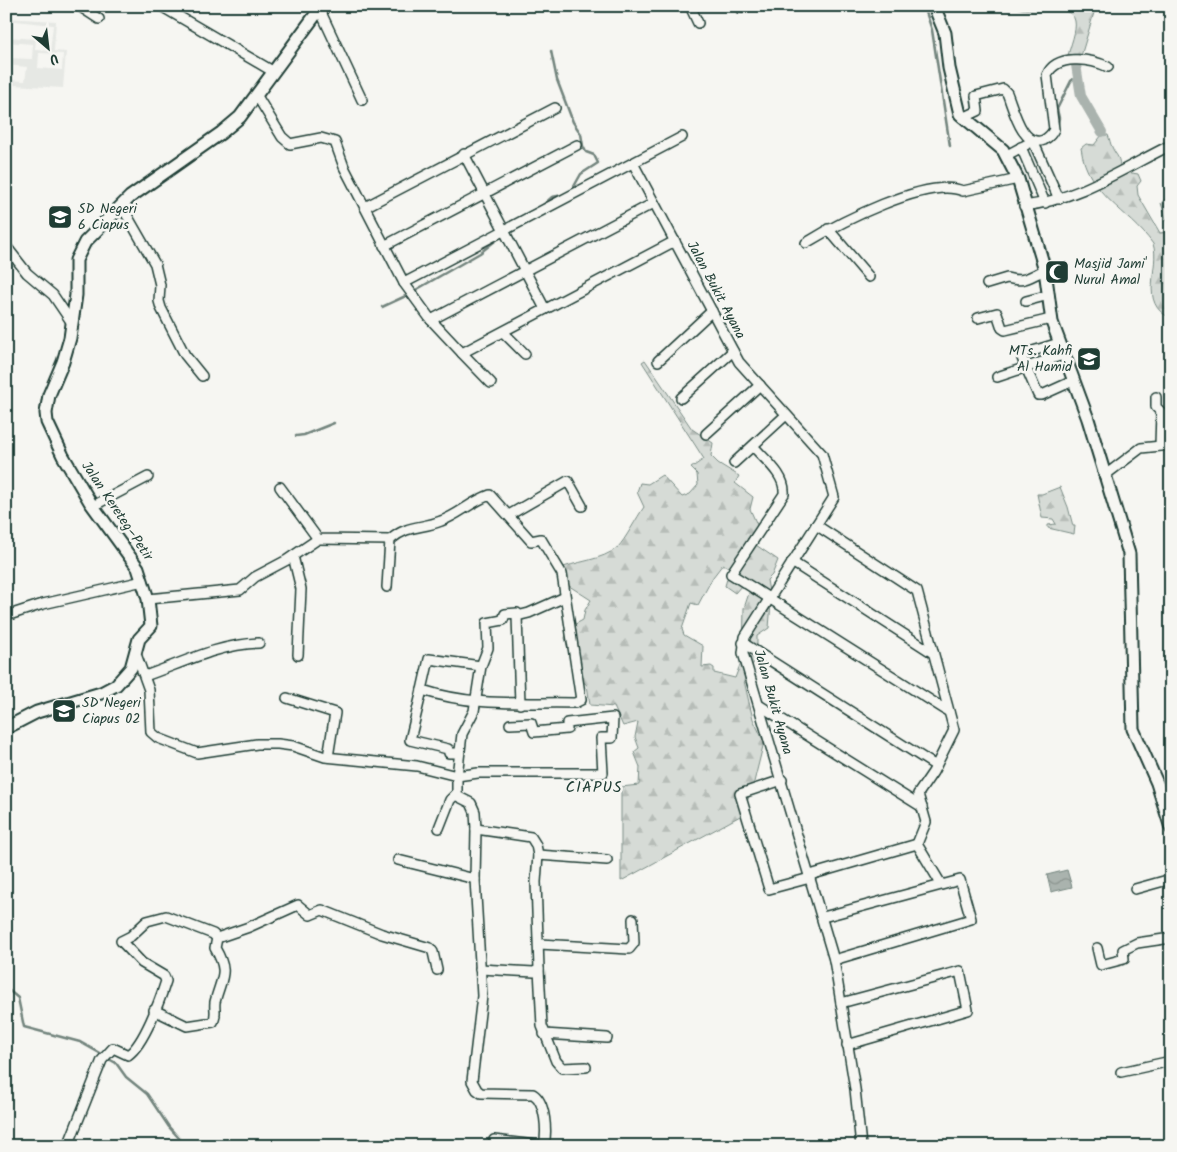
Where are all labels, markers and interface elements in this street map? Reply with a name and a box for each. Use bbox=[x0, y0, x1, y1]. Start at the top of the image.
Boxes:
north arrow bbox=[22, 22, 72, 72]
text: U bbox=[44, 47, 62, 71]
place label: SD Negeri 6 Ciapus bbox=[78, 198, 137, 236]
school or university icon: SD Negeri 6 Ciapus bbox=[47, 204, 73, 230]
street label: Jalan Bukit Ayana bbox=[681, 237, 751, 343]
place label: Masjid Jami' Nurul Amal bbox=[1074, 253, 1148, 291]
mosque icon: Masjid Jami' Nurul Amal bbox=[1044, 259, 1070, 285]
place label: MTs. Kahfi Al Hamid bbox=[1009, 340, 1073, 378]
school or university icon: MTs. Kahfi Al Hamid bbox=[1076, 346, 1102, 372]
street label: Jalan Kereteg–Petir bbox=[75, 457, 159, 566]
street label: Jalan Bukit Ayana bbox=[747, 647, 799, 757]
place label: SD Negeri Ciapus 02 bbox=[82, 692, 141, 730]
school or university icon: SD Negeri Ciapus 02 bbox=[51, 698, 77, 724]
district label: CIAPUS bbox=[565, 775, 623, 800]

